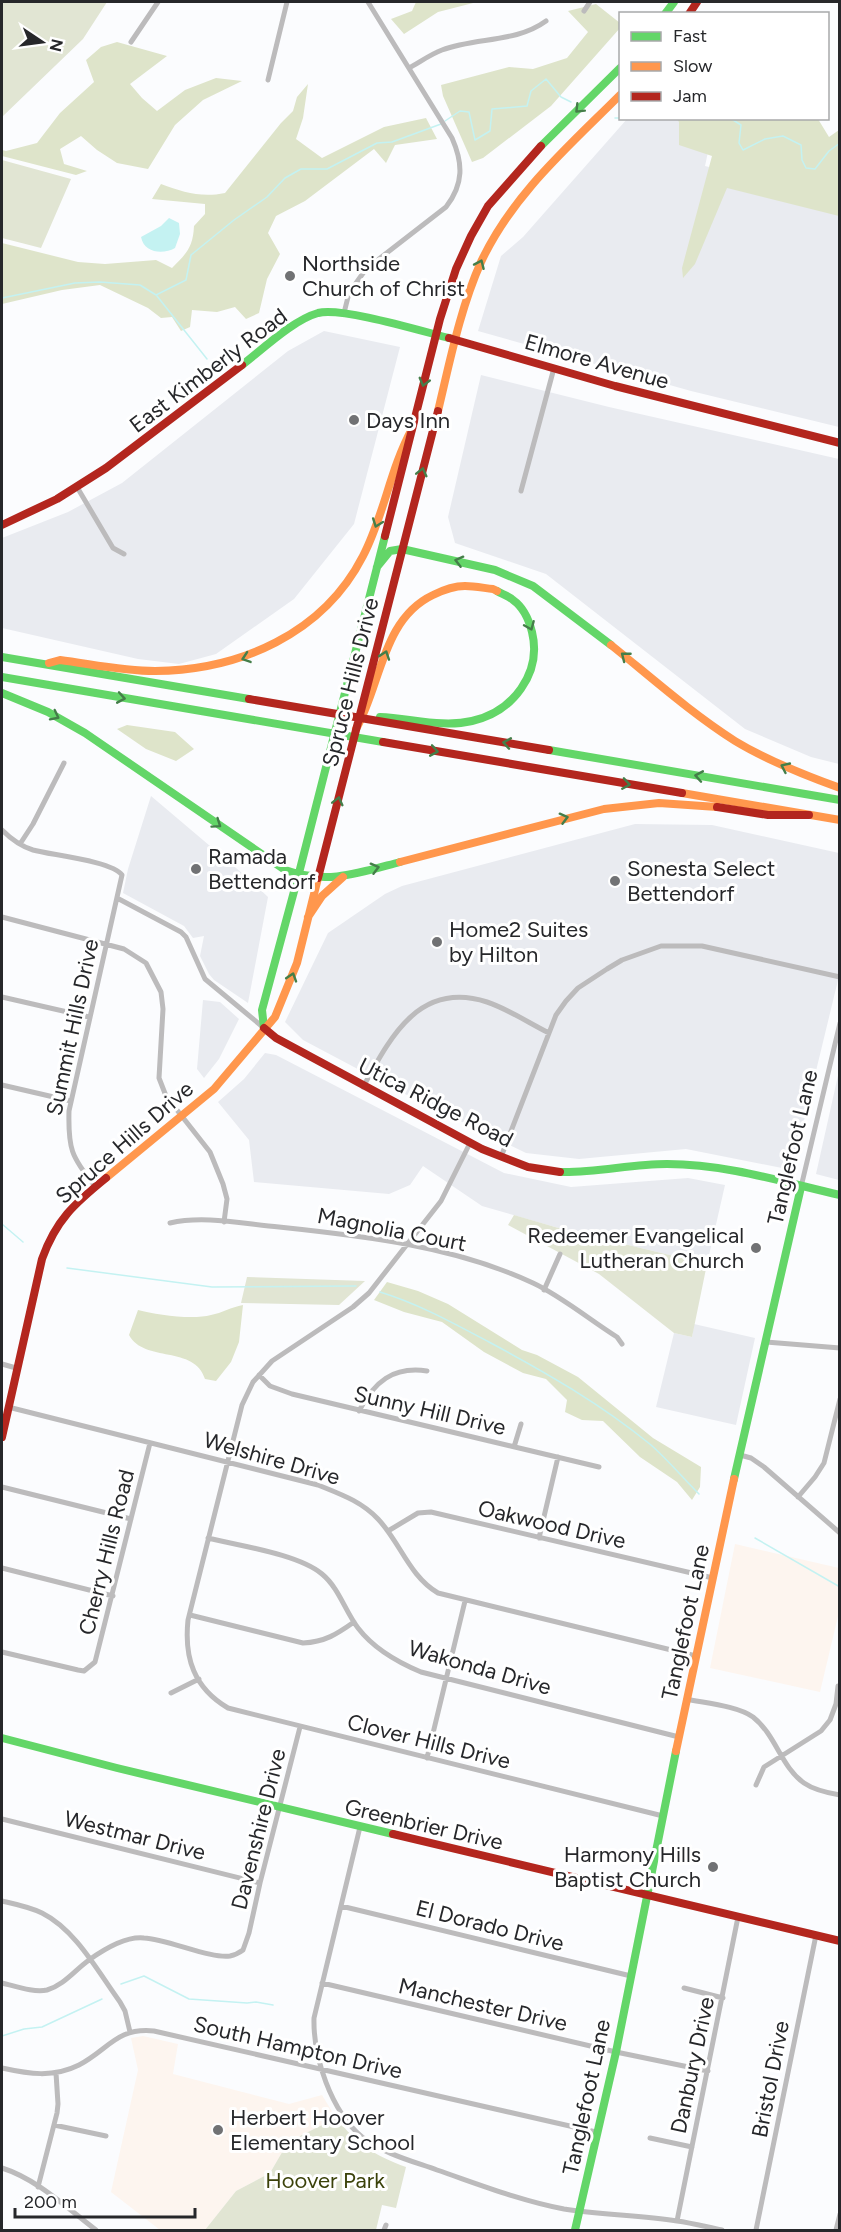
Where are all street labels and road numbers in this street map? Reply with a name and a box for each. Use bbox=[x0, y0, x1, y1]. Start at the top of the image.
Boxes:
street label: East Kimberly Road bbox=[124, 302, 292, 438]
street label: Elmore Avenue bbox=[522, 328, 672, 395]
street label: Spruce Hills Drive bbox=[316, 595, 385, 770]
street label: Summit Hills Drive bbox=[41, 936, 104, 1118]
street label: Utica Ridge Road bbox=[354, 1052, 518, 1153]
street label: Tanglefoot Lane bbox=[762, 1067, 823, 1227]
street label: Spruce Hills Drive bbox=[50, 1075, 199, 1209]
street label: Magnolia Court bbox=[315, 1202, 469, 1257]
street label: Sunny Hill Drive bbox=[351, 1380, 508, 1441]
street label: Welshire Drive bbox=[201, 1426, 343, 1491]
street label: Cherry Hills Road bbox=[73, 1467, 140, 1638]
street label: Oakwood Drive bbox=[475, 1494, 628, 1555]
street label: Tanglefoot Lane bbox=[656, 1542, 715, 1702]
street label: Wakonda Drive bbox=[405, 1634, 554, 1701]
street label: Clover Hills Drive bbox=[345, 1708, 513, 1775]
street label: Davenshire Drive bbox=[225, 1746, 292, 1912]
street label: Greenbrier Drive bbox=[342, 1793, 506, 1856]
street label: Westmar Drive bbox=[62, 1805, 208, 1866]
street label: El Dorado Drive bbox=[413, 1894, 567, 1957]
street label: Manchester Drive bbox=[396, 1972, 570, 2037]
street label: Danbury Drive bbox=[665, 1994, 720, 2136]
street label: South Hampton Drive bbox=[191, 2010, 405, 2085]
street label: Tanglefoot Lane bbox=[557, 2017, 616, 2177]
street label: Bristol Drive bbox=[746, 2018, 795, 2140]

